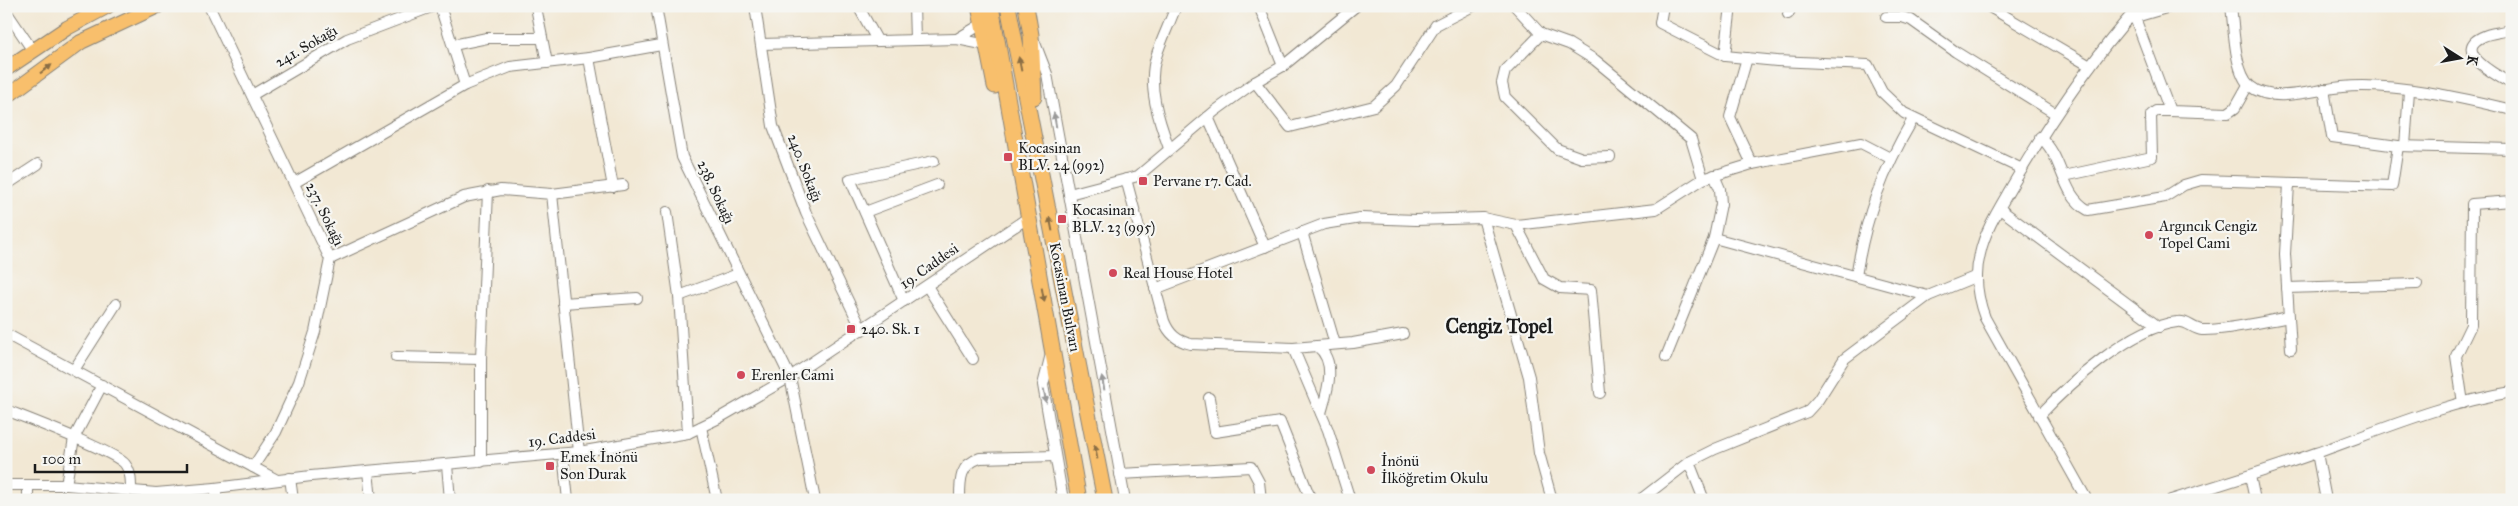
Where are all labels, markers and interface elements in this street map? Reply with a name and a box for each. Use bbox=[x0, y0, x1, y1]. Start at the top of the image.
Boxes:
street label: 241. Sokağı bbox=[272, 21, 340, 71]
north arrow bbox=[2436, 32, 2486, 82]
text: K bbox=[2463, 54, 2482, 68]
one-way arrow bbox=[1015, 56, 1023, 72]
one-way arrow bbox=[39, 63, 52, 74]
one-way arrow bbox=[1051, 111, 1059, 127]
street label: 240. Sokağı bbox=[784, 131, 826, 205]
place label: Kocasinan BLV. 24 (992) bbox=[1018, 139, 1104, 175]
marker: Kocasinan BLV. 24 (992) bbox=[1002, 151, 1014, 163]
street label: 238. Sokağı bbox=[693, 157, 739, 227]
place label: Pervane 17. Cad. bbox=[1153, 172, 1252, 190]
marker: Pervane 17. Cad. bbox=[1137, 175, 1149, 187]
street label: 237. Sokağı bbox=[302, 179, 348, 249]
place label: Kocasinan BLV. 23 (995) bbox=[1072, 201, 1155, 237]
marker: Kocasinan BLV. 23 (995) bbox=[1056, 213, 1068, 225]
one-way arrow bbox=[1046, 215, 1054, 231]
place label: Argıncık Cengiz Topel Cami bbox=[2158, 217, 2257, 252]
marker: Argıncık Cengiz Topel Cami bbox=[2143, 229, 2155, 241]
street label: 19. Caddesi bbox=[896, 239, 962, 293]
street label: Kocasinan Bulvarı bbox=[1046, 241, 1084, 353]
place label: Real House Hotel bbox=[1123, 264, 1234, 282]
marker: Real House Hotel bbox=[1107, 267, 1119, 279]
one-way arrow bbox=[1039, 288, 1047, 304]
district label: Cengiz Topel bbox=[1445, 314, 1553, 339]
place label: 240. Sk. 1 bbox=[861, 320, 920, 338]
marker: 240. Sk. 1 bbox=[845, 323, 857, 335]
place label: Erenler Cami bbox=[751, 366, 834, 384]
marker: Erenler Cami bbox=[735, 369, 747, 381]
one-way arrow bbox=[1098, 375, 1106, 391]
one-way arrow bbox=[1041, 388, 1049, 404]
street label: 19. Caddesi bbox=[527, 425, 597, 451]
scale bar bbox=[35, 441, 188, 473]
one-way arrow bbox=[1091, 443, 1099, 459]
place label: Emek İnönü Son Durak bbox=[560, 448, 638, 483]
text: 100 m bbox=[42, 450, 82, 468]
place label: İnönü İlköğretim Okulu bbox=[1381, 452, 1488, 487]
marker: Emek İnönü Son Durak bbox=[544, 460, 556, 472]
marker: İnönü İlköğretim Okulu bbox=[1365, 464, 1377, 476]

